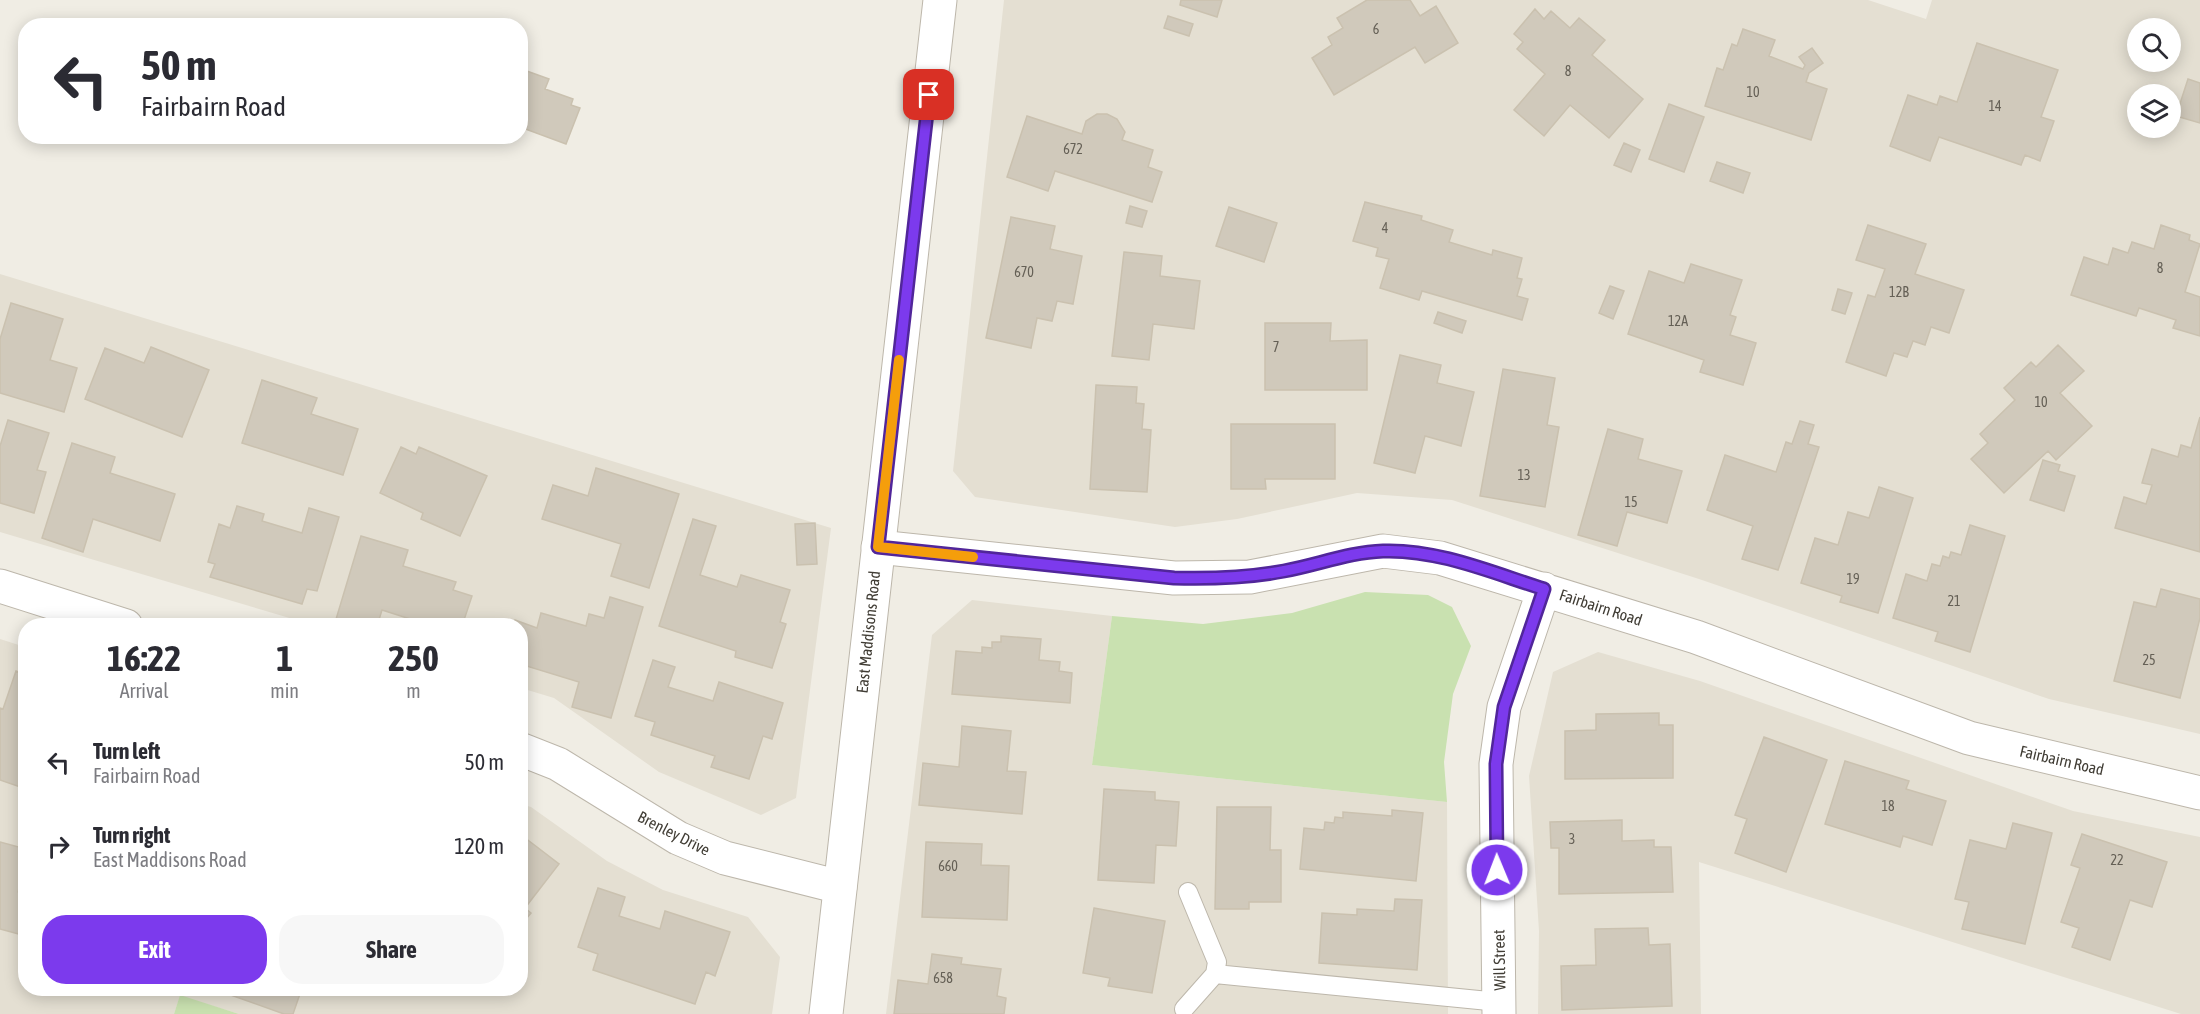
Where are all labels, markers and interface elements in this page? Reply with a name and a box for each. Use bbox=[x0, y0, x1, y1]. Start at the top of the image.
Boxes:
map controls bbox=[2127, 18, 2181, 138]
button: search bbox=[2127, 18, 2181, 72]
house number: 6 bbox=[1373, 21, 1380, 37]
text: 50 m bbox=[141, 41, 216, 89]
icon: left bbox=[42, 42, 120, 120]
house number: 8 bbox=[1565, 63, 1572, 79]
pin bbox=[903, 69, 954, 120]
icon: arrive bbox=[912, 78, 945, 111]
house number: 10 bbox=[1746, 84, 1760, 100]
button: layers bbox=[2127, 84, 2181, 138]
text: Fairbairn Road bbox=[141, 91, 286, 122]
house number: 14 bbox=[1988, 98, 2002, 114]
house number: 672 bbox=[1063, 141, 1083, 157]
house number: 4 bbox=[1382, 220, 1389, 236]
house number: 8 bbox=[2157, 260, 2164, 276]
house number: 670 bbox=[1014, 264, 1034, 280]
house number: 12B bbox=[1889, 284, 1909, 300]
house number: 12A bbox=[1668, 313, 1688, 329]
house number: 7 bbox=[1273, 339, 1279, 355]
house number: 10 bbox=[2034, 394, 2048, 410]
house number: 13 bbox=[1517, 467, 1531, 483]
house number: 15 bbox=[1624, 494, 1638, 510]
street label: East Maddisons Road bbox=[853, 570, 883, 694]
house number: 19 bbox=[1846, 571, 1860, 587]
street label: Fairbairn Road bbox=[1557, 585, 1645, 629]
house number: 21 bbox=[1947, 593, 1961, 609]
text: 16:22 bbox=[107, 637, 181, 679]
text: 1 bbox=[276, 637, 293, 679]
text: 250 bbox=[388, 637, 439, 679]
house number: 25 bbox=[2142, 652, 2156, 668]
text: Arrival bbox=[120, 679, 169, 702]
text: min bbox=[270, 679, 299, 702]
text: m bbox=[406, 679, 421, 702]
text: Turn left bbox=[93, 738, 160, 764]
street label: Fairbairn Road bbox=[2018, 742, 2106, 778]
icon: left bbox=[42, 746, 75, 779]
text: 50 m bbox=[464, 749, 504, 775]
text: Fairbairn Road bbox=[93, 764, 200, 787]
house number: 18 bbox=[1881, 798, 1895, 814]
street label: Brenley Drive bbox=[635, 807, 713, 860]
text: Turn right bbox=[93, 822, 170, 848]
icon: right bbox=[42, 830, 75, 863]
house number: 3 bbox=[1569, 831, 1575, 847]
text: 120 m bbox=[454, 833, 504, 859]
position arrow bbox=[1465, 838, 1529, 902]
text: East Maddisons Road bbox=[93, 848, 247, 871]
house number: 22 bbox=[2110, 852, 2124, 868]
house number: 660 bbox=[938, 858, 958, 874]
button: Exit bbox=[42, 915, 267, 984]
button: Share bbox=[279, 915, 504, 984]
street label: Will Street bbox=[1489, 929, 1509, 991]
house number: 658 bbox=[933, 970, 953, 986]

